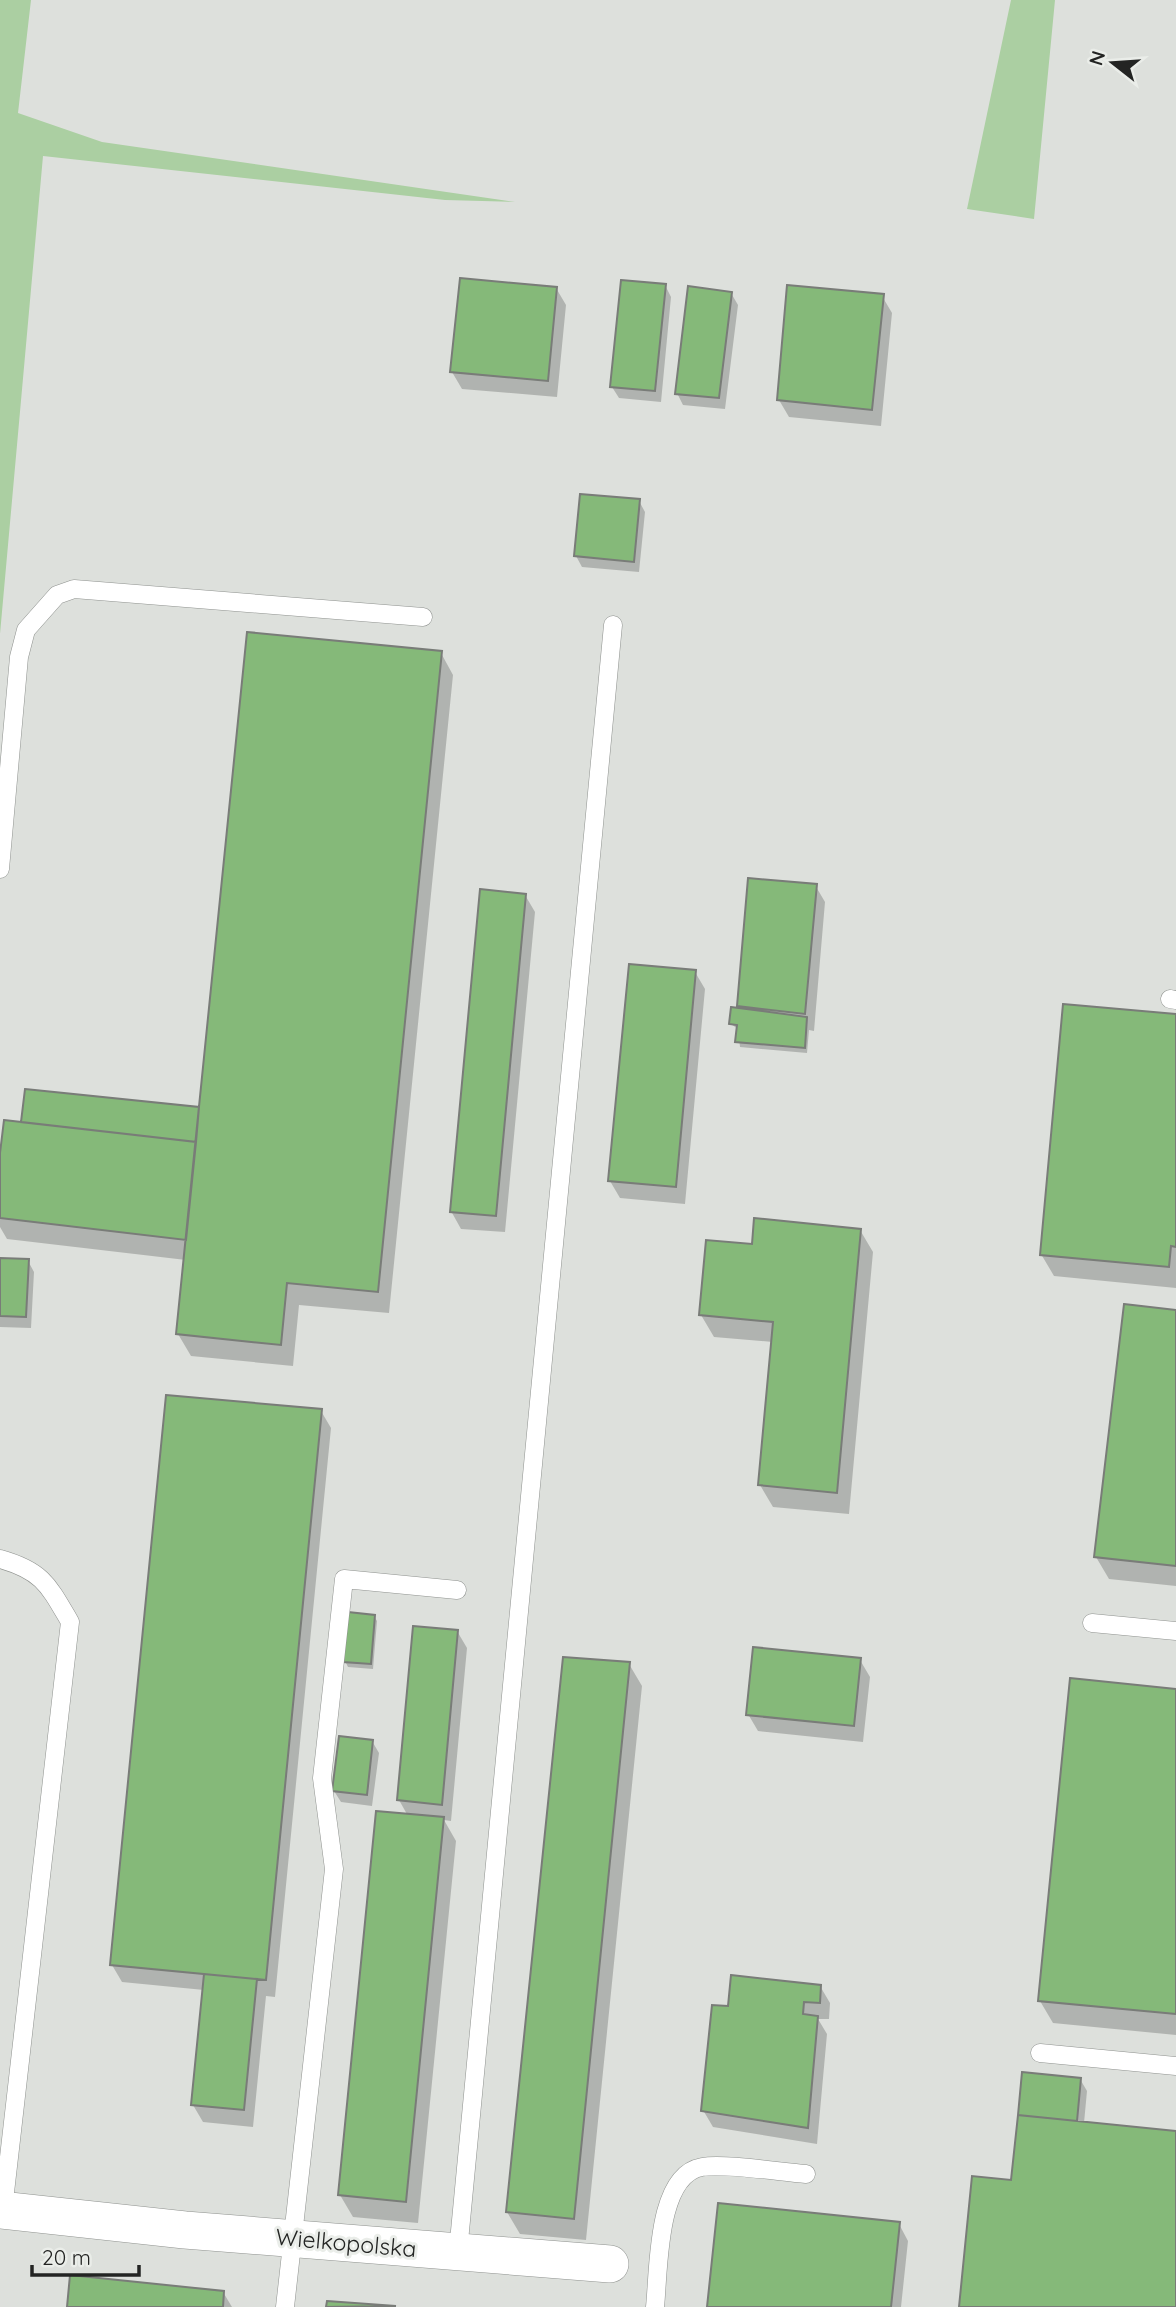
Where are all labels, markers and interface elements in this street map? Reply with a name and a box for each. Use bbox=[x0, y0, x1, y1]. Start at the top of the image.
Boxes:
north arrow bbox=[1078, 28, 1148, 98]
text: N bbox=[1083, 48, 1110, 68]
street label: Wielkopolska bbox=[274, 2222, 418, 2263]
scale bar bbox=[32, 2234, 138, 2278]
text: 20 m bbox=[42, 2244, 91, 2270]

